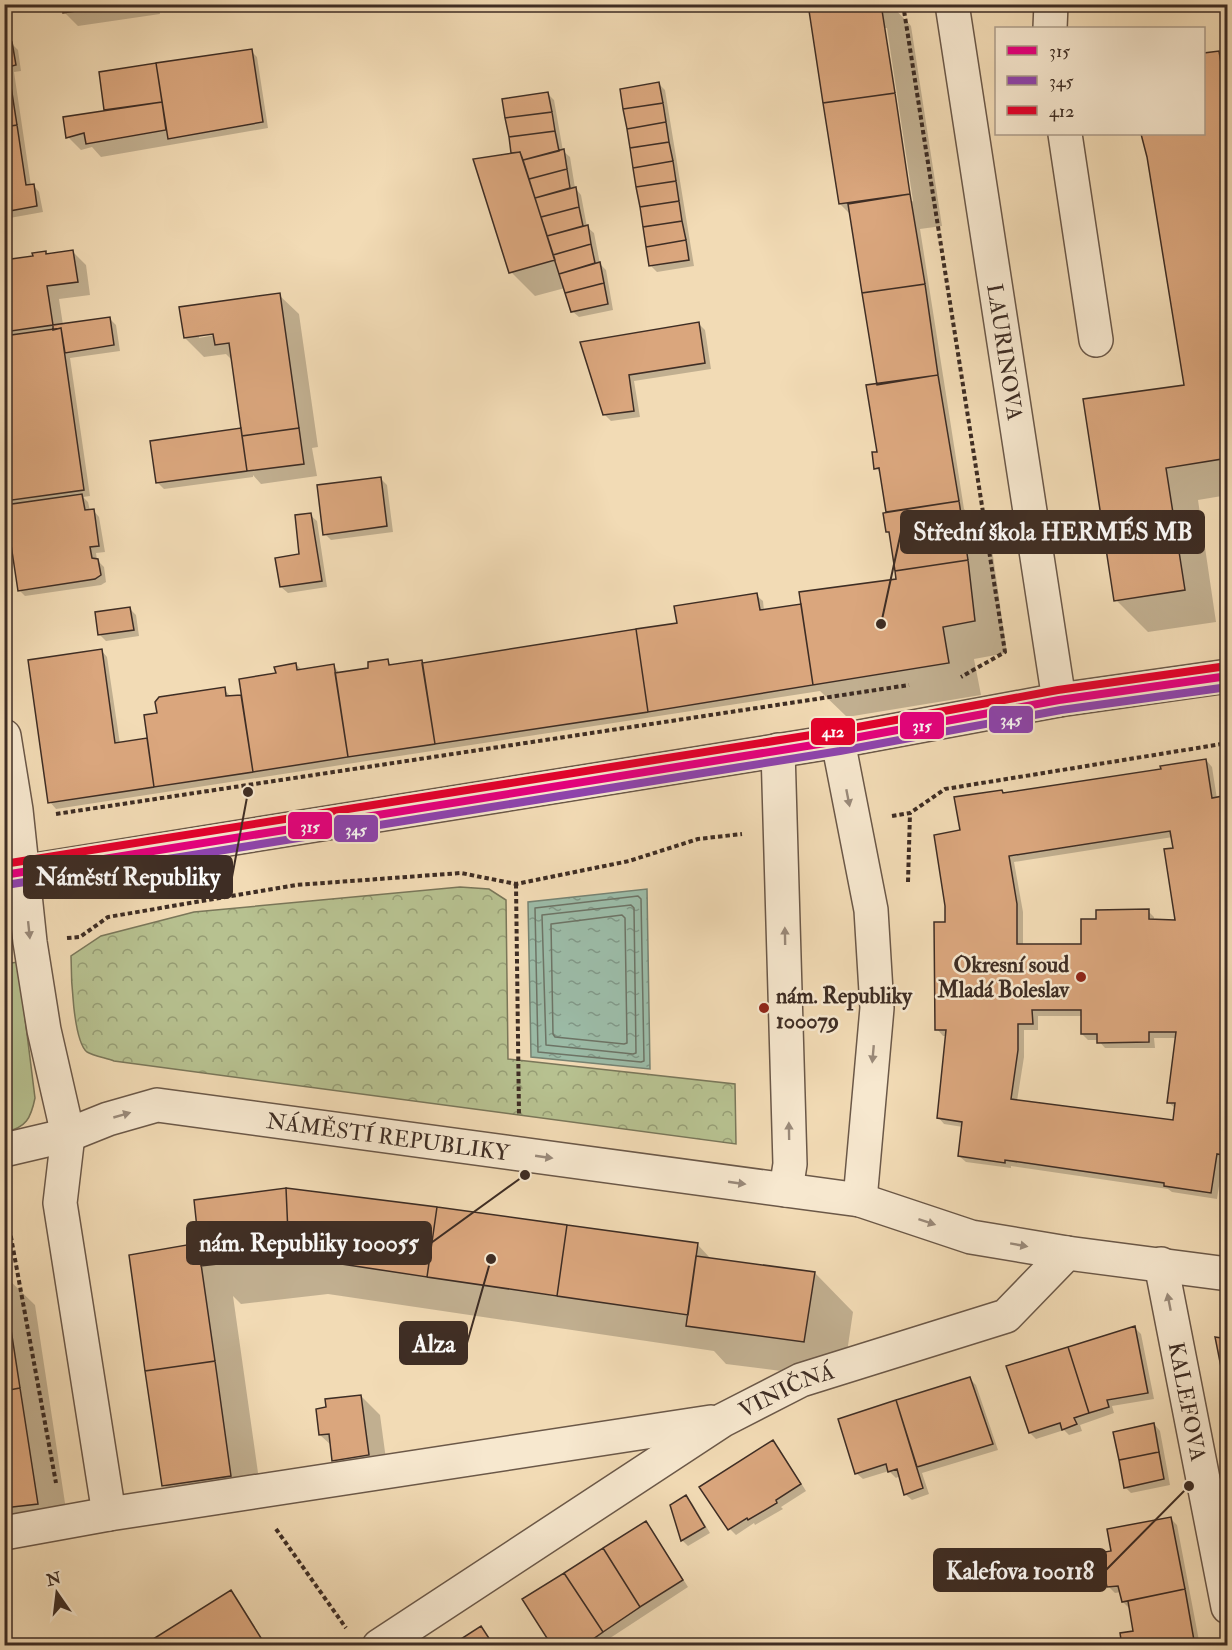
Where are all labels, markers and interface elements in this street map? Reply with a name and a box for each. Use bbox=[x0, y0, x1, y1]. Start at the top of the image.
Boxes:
legend bbox=[995, 27, 1205, 135]
text: 315 bbox=[1049, 40, 1070, 63]
text: 345 bbox=[1049, 70, 1074, 93]
text: 412 bbox=[1049, 100, 1074, 123]
street label: LAURINOVA bbox=[980, 282, 1029, 422]
callout: Střední škola HERMÉS MB bbox=[901, 511, 1204, 553]
text: Střední škola HERMÉS MB bbox=[913, 516, 1193, 548]
line badge: 345 bbox=[988, 705, 1034, 734]
text: 345 bbox=[1000, 710, 1023, 730]
line badge: 315 bbox=[899, 711, 945, 740]
text: 315 bbox=[913, 716, 932, 736]
line badge: 412 bbox=[810, 717, 856, 746]
text: 412 bbox=[821, 722, 844, 742]
one-way arrow bbox=[844, 789, 853, 808]
line badge: 315 bbox=[287, 811, 333, 840]
line badge: 345 bbox=[333, 814, 379, 843]
text: 315 bbox=[301, 817, 320, 837]
text: 345 bbox=[345, 820, 368, 840]
callout: Náměstí Republiky bbox=[24, 856, 232, 898]
text: Náměstí Republiky bbox=[35, 862, 222, 893]
one-way arrow bbox=[24, 921, 34, 940]
one-way arrow bbox=[780, 927, 789, 946]
place label: Okresní soud Mladá Boleslav bbox=[937, 951, 1071, 1004]
marker: Okresní soud Mladá Boleslav bbox=[1074, 970, 1088, 984]
place label: nám. Republiky 100079 bbox=[776, 982, 913, 1035]
marker: nám. Republiky 100079 bbox=[757, 1001, 771, 1015]
one-way arrow bbox=[868, 1044, 878, 1063]
street label: NÁMĚSTÍ REPUBLIKY bbox=[265, 1107, 512, 1168]
one-way arrow bbox=[113, 1109, 132, 1119]
one-way arrow bbox=[785, 1122, 794, 1141]
one-way arrow bbox=[534, 1152, 553, 1162]
one-way arrow bbox=[728, 1178, 747, 1188]
one-way arrow bbox=[918, 1218, 936, 1228]
callout: nám. Republiky 100055 bbox=[187, 1222, 431, 1264]
text: nám. Republiky 100055 bbox=[199, 1228, 419, 1259]
one-way arrow bbox=[1010, 1241, 1029, 1250]
one-way arrow bbox=[1164, 1293, 1173, 1312]
callout: Alza bbox=[400, 1322, 467, 1364]
text: Alza bbox=[412, 1329, 457, 1360]
street label: KALEFOVA bbox=[1162, 1340, 1212, 1464]
street label: VINIČNÁ bbox=[734, 1357, 838, 1425]
callout: Kalefova 100118 bbox=[934, 1549, 1106, 1591]
text: Kalefova 100118 bbox=[946, 1556, 1095, 1587]
north arrow bbox=[27, 1563, 87, 1623]
text: N bbox=[43, 1568, 64, 1591]

